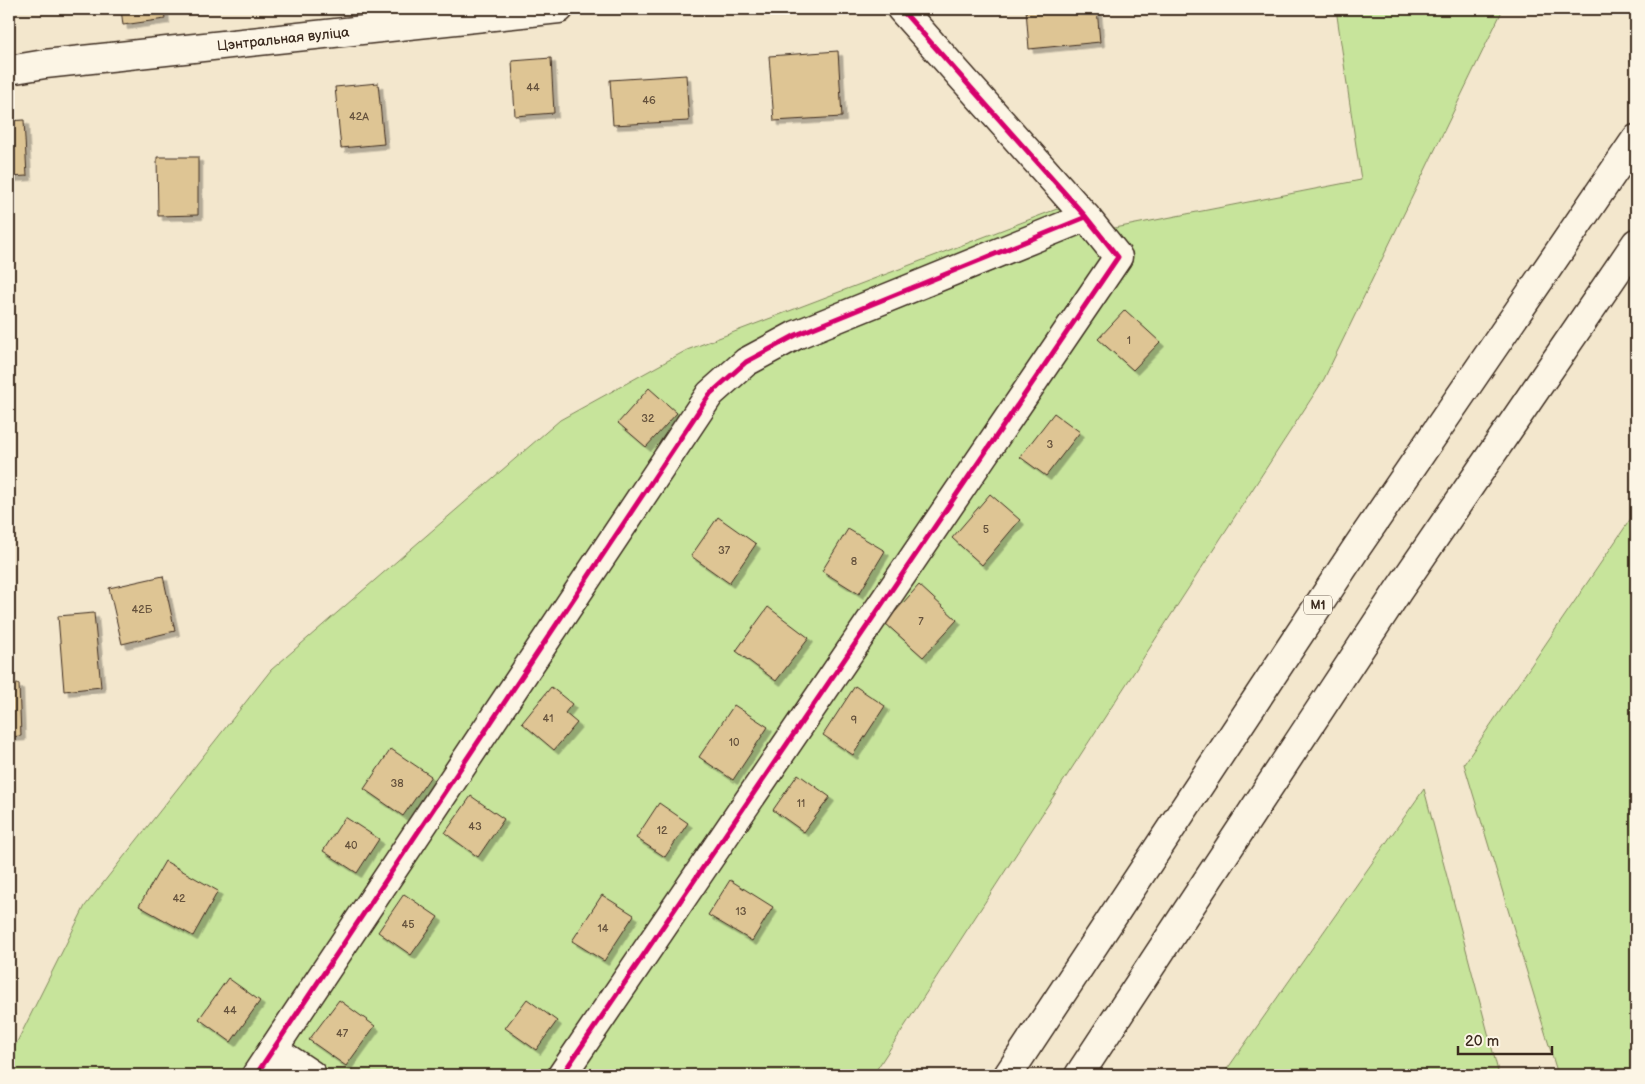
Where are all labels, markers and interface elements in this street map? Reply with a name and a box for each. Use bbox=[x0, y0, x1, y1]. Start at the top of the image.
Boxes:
street label: Цэнтральная вуліца bbox=[216, 23, 351, 55]
house number: 44 bbox=[526, 81, 540, 94]
house number: 46 bbox=[642, 94, 656, 107]
house number: 42А bbox=[349, 110, 369, 123]
house number: 1 bbox=[1127, 334, 1131, 347]
house number: 32 bbox=[641, 412, 655, 425]
house number: 3 bbox=[1047, 438, 1054, 451]
house number: 5 bbox=[983, 523, 989, 536]
house number: 37 bbox=[718, 544, 731, 557]
house number: 8 bbox=[851, 555, 857, 568]
road number: М1 bbox=[1304, 596, 1332, 614]
house number: 42Б bbox=[132, 603, 153, 616]
house number: 7 bbox=[918, 615, 924, 628]
house number: 41 bbox=[543, 712, 553, 725]
house number: 9 bbox=[851, 714, 857, 727]
house number: 10 bbox=[729, 736, 740, 749]
house number: 38 bbox=[390, 777, 404, 790]
house number: 11 bbox=[797, 797, 805, 810]
house number: 43 bbox=[468, 820, 482, 833]
house number: 12 bbox=[657, 824, 668, 837]
house number: 40 bbox=[344, 839, 358, 852]
house number: 42 bbox=[172, 892, 186, 905]
house number: 13 bbox=[735, 905, 747, 918]
house number: 45 bbox=[401, 918, 415, 931]
house number: 14 bbox=[598, 922, 609, 935]
house number: 44 bbox=[223, 1004, 237, 1017]
scale bar bbox=[1458, 1024, 1551, 1056]
house number: 47 bbox=[336, 1027, 349, 1040]
text: 20 m bbox=[1465, 1032, 1499, 1051]

